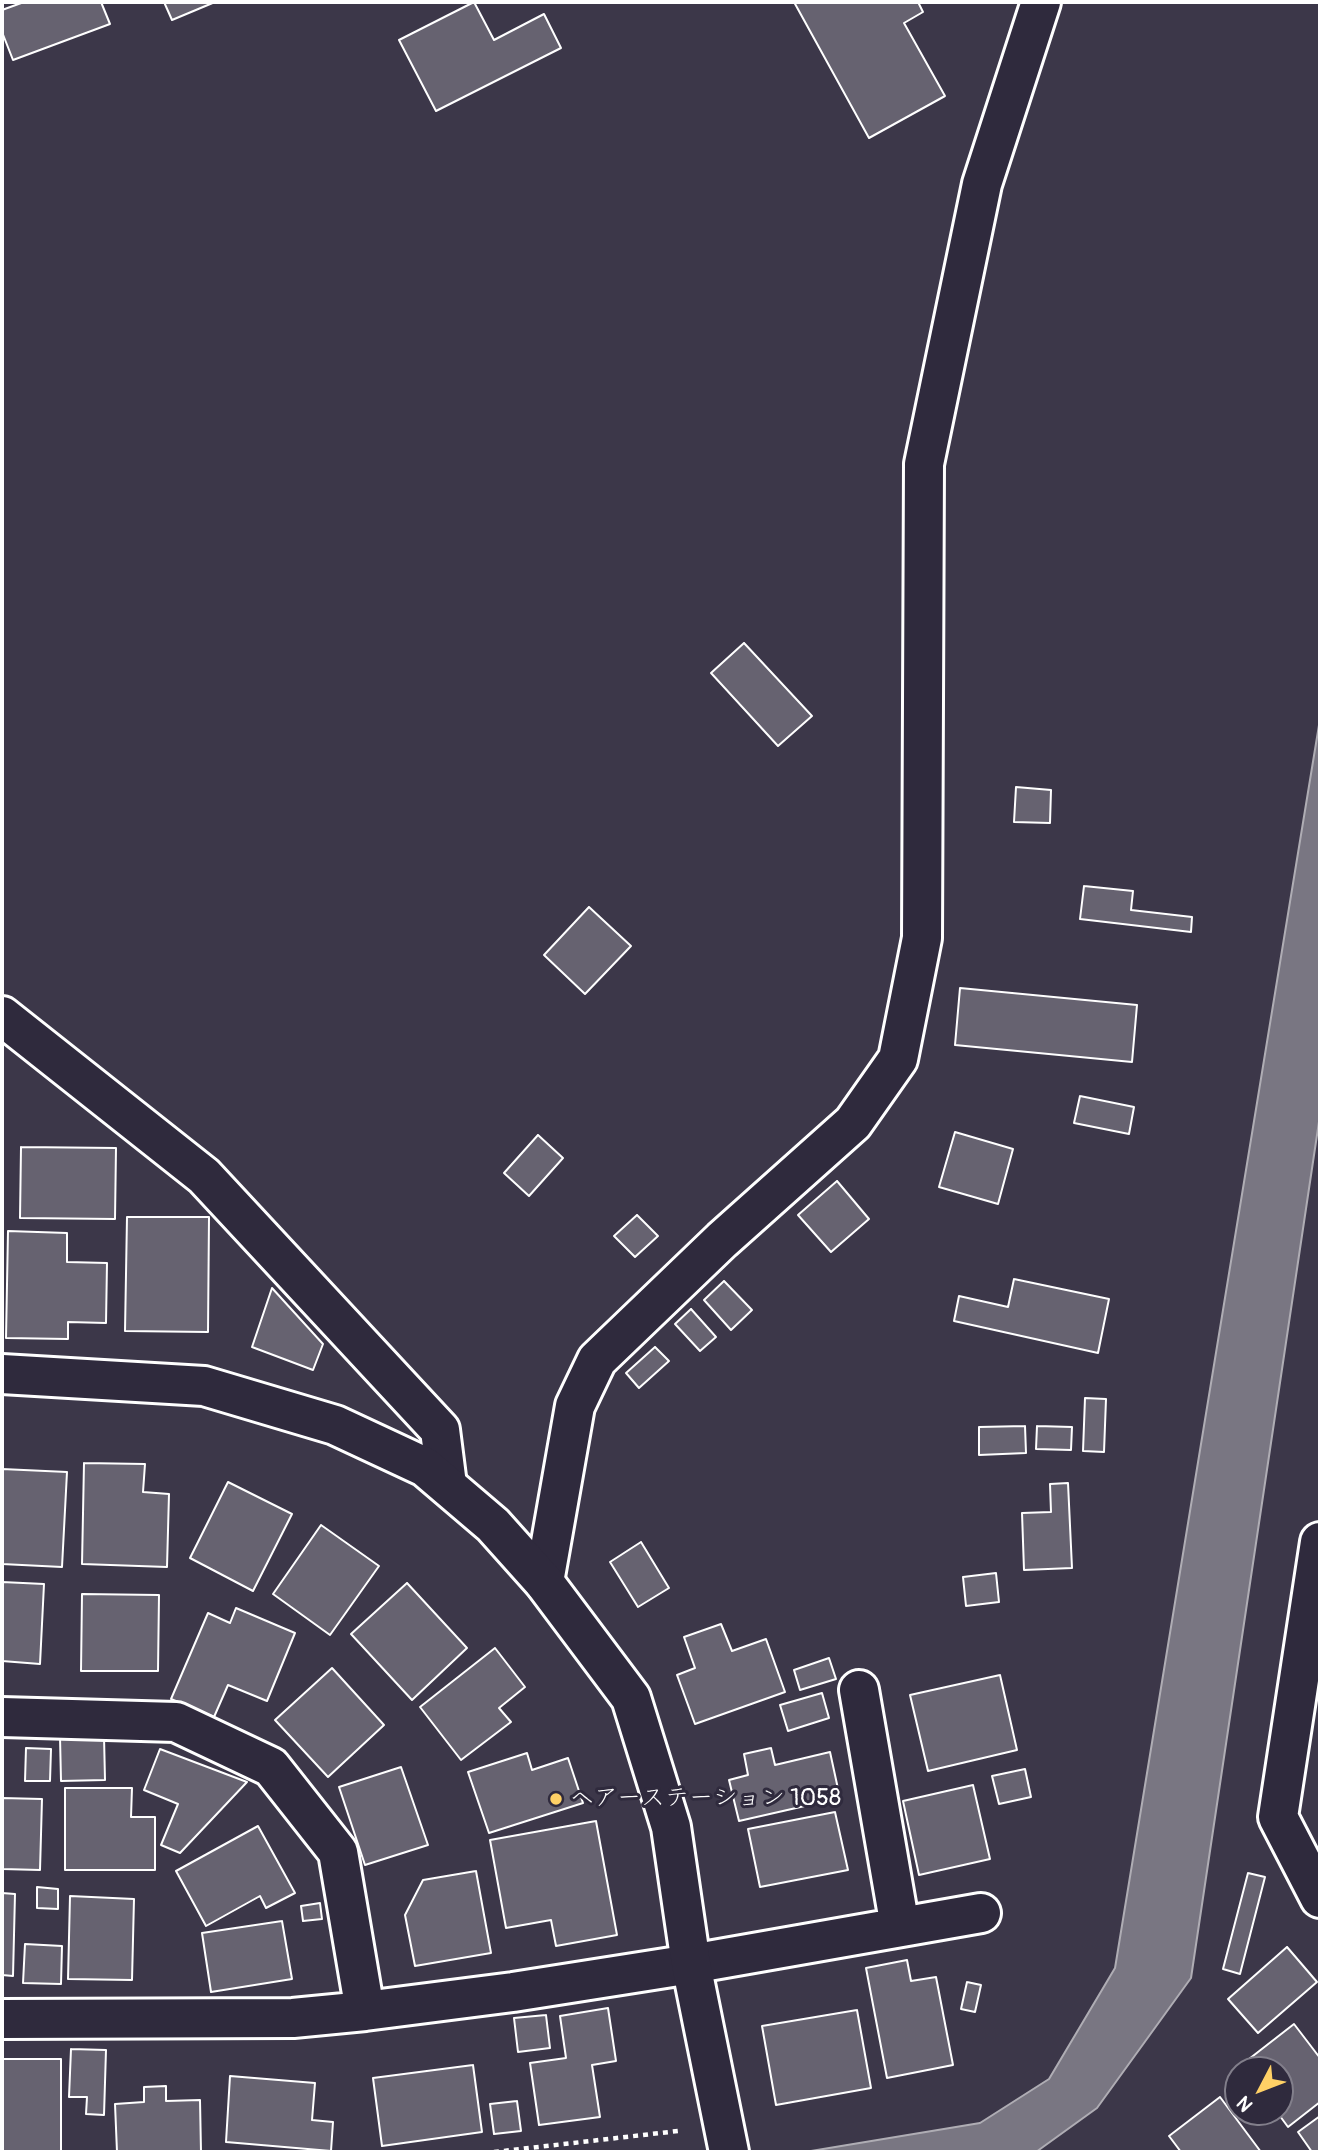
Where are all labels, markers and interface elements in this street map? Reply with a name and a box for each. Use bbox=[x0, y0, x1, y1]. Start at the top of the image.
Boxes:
place label: ヘアーステーション 1058 bbox=[570, 1785, 841, 1813]
marker: ヘアーステーション 1058 bbox=[548, 1791, 564, 1807]
north arrow bbox=[1224, 2056, 1294, 2126]
text: N bbox=[1232, 2091, 1258, 2117]

